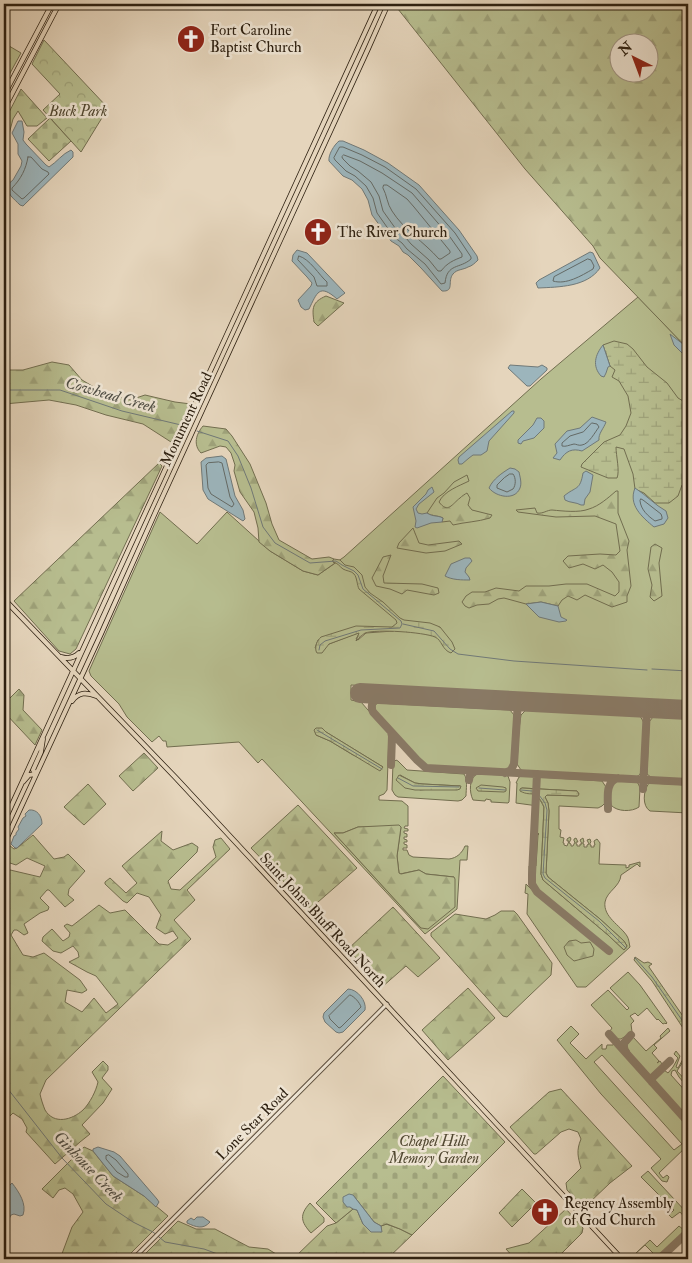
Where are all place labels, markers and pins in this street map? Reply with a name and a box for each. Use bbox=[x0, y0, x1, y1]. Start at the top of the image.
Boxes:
place label: Fort Caroline Baptist Church bbox=[210, 21, 302, 58]
church icon: Fort Caroline Baptist Church bbox=[176, 24, 206, 54]
church icon: The River Church bbox=[303, 217, 333, 247]
place label: The River Church bbox=[337, 223, 448, 242]
place label: Regency Assembly of God Church bbox=[564, 1194, 674, 1230]
church icon: Regency Assembly of God Church bbox=[530, 1197, 560, 1227]

